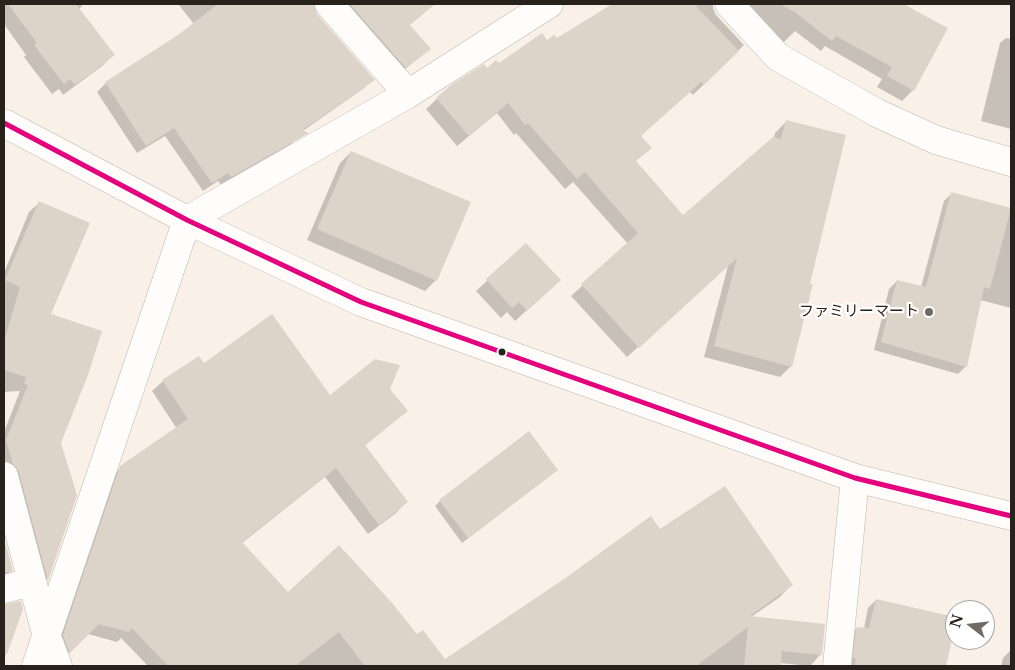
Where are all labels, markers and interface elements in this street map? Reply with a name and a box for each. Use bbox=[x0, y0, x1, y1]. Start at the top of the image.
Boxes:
place label: ファミリーマート bbox=[799, 303, 919, 321]
marker: ファミリーマート bbox=[923, 306, 935, 318]
unlabelled marker bbox=[497, 347, 507, 357]
north arrow bbox=[945, 600, 995, 650]
text: N bbox=[946, 612, 967, 630]

